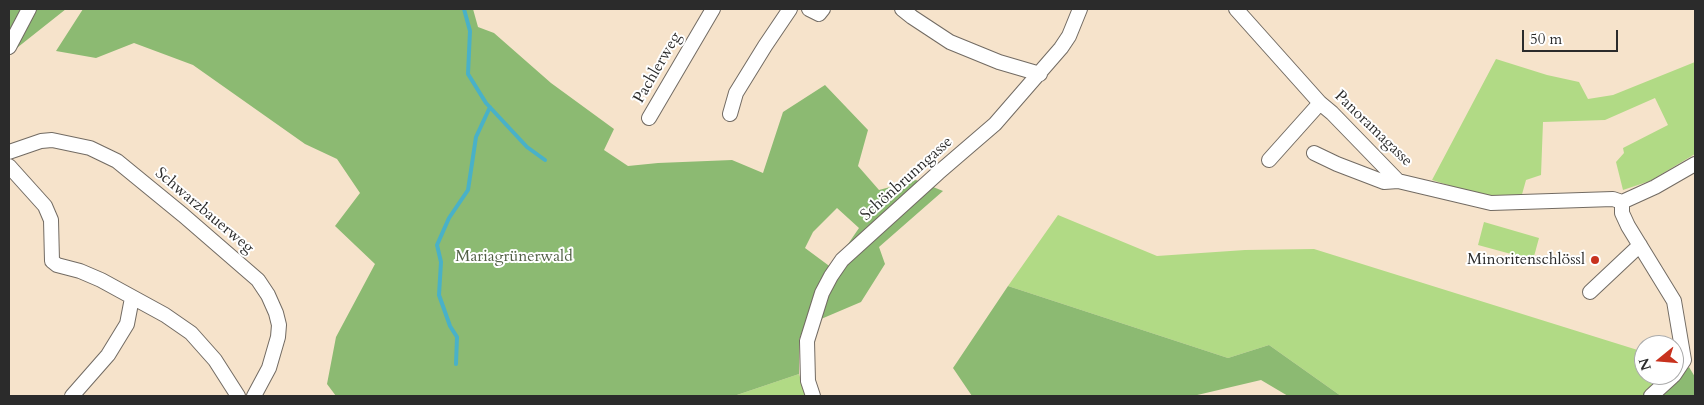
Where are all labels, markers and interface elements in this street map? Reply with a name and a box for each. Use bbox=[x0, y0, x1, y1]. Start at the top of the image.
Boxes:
scale bar bbox=[1524, 20, 1620, 52]
street label: Pachlerweg bbox=[630, 29, 686, 107]
text: 50 m bbox=[1530, 29, 1562, 49]
street label: Panoramagasse bbox=[1330, 87, 1416, 171]
street label: Schönbrunngasse bbox=[857, 133, 957, 225]
street label: Schwarzbauerweg bbox=[151, 164, 257, 258]
park label: Mariagrünerwald bbox=[455, 247, 573, 267]
place label: Minoritenschlössl bbox=[1467, 250, 1585, 270]
marker: Minoritenschlössl bbox=[1589, 254, 1601, 266]
north arrow bbox=[1634, 335, 1684, 385]
text: N bbox=[1634, 356, 1656, 373]

